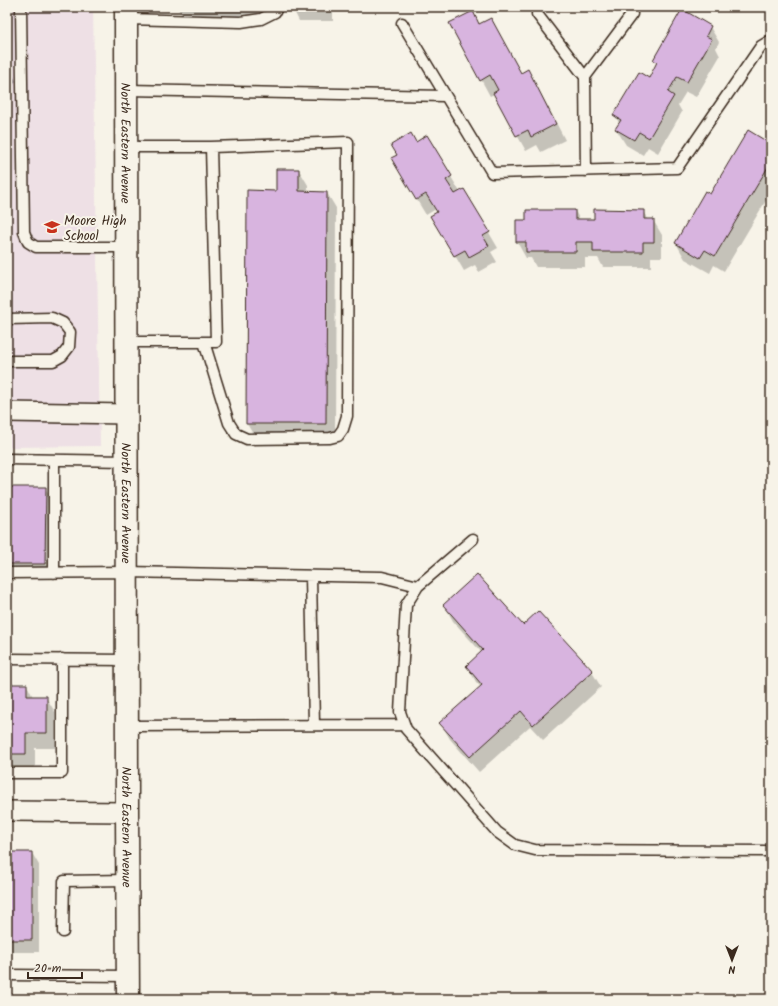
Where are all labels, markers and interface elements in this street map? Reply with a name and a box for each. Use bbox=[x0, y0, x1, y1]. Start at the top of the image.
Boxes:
street label: North Eastern Avenue bbox=[114, 82, 135, 204]
place label: Moore High School bbox=[64, 211, 126, 247]
school or university icon: Moore High School bbox=[43, 218, 61, 236]
street label: North Eastern Avenue bbox=[115, 442, 136, 564]
street label: North Eastern Avenue bbox=[115, 766, 136, 888]
north arrow bbox=[712, 940, 752, 980]
scale bar bbox=[28, 954, 82, 980]
text: 20 m bbox=[34, 959, 62, 978]
text: N bbox=[728, 960, 735, 978]

